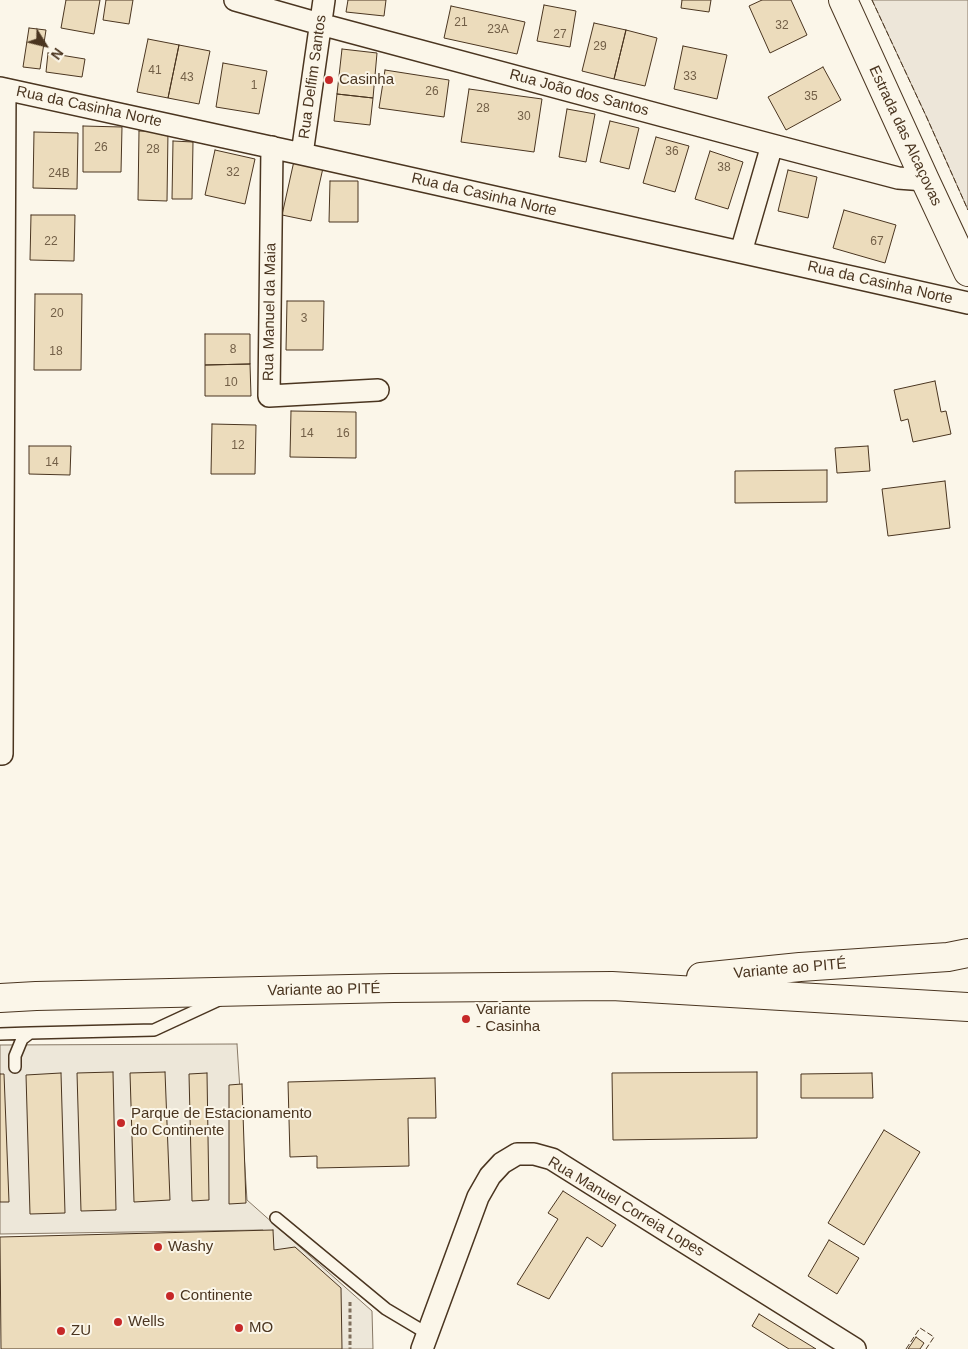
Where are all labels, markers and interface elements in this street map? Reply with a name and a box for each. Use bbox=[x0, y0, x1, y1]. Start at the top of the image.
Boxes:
street label: Rua Delfim Santos bbox=[295, 14, 331, 140]
house number: 21 bbox=[454, 16, 468, 30]
house number: 32 bbox=[775, 19, 789, 33]
north arrow bbox=[20, 20, 70, 70]
house number: 23A bbox=[487, 23, 509, 37]
house number: 27 bbox=[553, 28, 567, 42]
house number: 29 bbox=[593, 40, 607, 54]
text: N bbox=[48, 45, 67, 63]
street label: Estrada das Alcaçovas bbox=[865, 63, 945, 209]
house number: 41 bbox=[148, 64, 162, 78]
street label: Rua João dos Santos bbox=[507, 66, 651, 120]
house number: 33 bbox=[683, 70, 697, 84]
house number: 43 bbox=[180, 71, 194, 85]
place label: Casinha bbox=[339, 71, 394, 89]
marker: Casinha bbox=[323, 74, 335, 86]
house number: 1 bbox=[251, 79, 257, 93]
street label: Rua da Casinha Norte bbox=[15, 83, 163, 131]
house number: 26 bbox=[425, 85, 439, 99]
house number: 35 bbox=[804, 90, 818, 104]
house number: 28 bbox=[476, 102, 490, 116]
house number: 30 bbox=[517, 110, 531, 124]
house number: 26 bbox=[94, 141, 108, 155]
house number: 28 bbox=[146, 143, 160, 157]
house number: 36 bbox=[665, 145, 679, 159]
house number: 38 bbox=[717, 161, 731, 175]
house number: 32 bbox=[226, 166, 240, 180]
house number: 24B bbox=[48, 167, 70, 181]
street label: Rua da Casinha Norte bbox=[410, 170, 558, 220]
house number: 22 bbox=[44, 235, 58, 249]
house number: 67 bbox=[870, 235, 884, 249]
street label: Rua Manuel da Maia bbox=[260, 243, 280, 381]
street label: Rua da Casinha Norte bbox=[806, 258, 954, 308]
house number: 20 bbox=[50, 307, 64, 321]
house number: 3 bbox=[301, 312, 307, 326]
house number: 8 bbox=[230, 343, 236, 357]
house number: 18 bbox=[49, 345, 63, 359]
house number: 10 bbox=[224, 376, 238, 390]
house number: 14 bbox=[300, 427, 314, 441]
house number: 16 bbox=[336, 427, 350, 441]
house number: 12 bbox=[231, 439, 245, 453]
house number: 14 bbox=[45, 456, 59, 470]
street label: Variante ao PITÉ bbox=[733, 955, 847, 983]
street label: Variante ao PITÉ bbox=[267, 980, 381, 1000]
place label: Variante - Casinha bbox=[476, 1001, 540, 1036]
marker: Variante - Casinha bbox=[460, 1013, 472, 1025]
place label: Parque de Estacionamento do Continente bbox=[131, 1105, 312, 1140]
marker: Parque de Estacionamento do Continente bbox=[115, 1117, 127, 1129]
street label: Rua Manuel Correia Lopes bbox=[545, 1153, 707, 1261]
place label: Washy bbox=[168, 1238, 213, 1256]
marker: Washy bbox=[152, 1241, 164, 1253]
place label: Continente bbox=[180, 1287, 253, 1305]
marker: Continente bbox=[164, 1290, 176, 1302]
place label: Wells bbox=[128, 1313, 164, 1331]
marker: Wells bbox=[112, 1316, 124, 1328]
place label: MO bbox=[249, 1319, 273, 1337]
place label: ZU bbox=[71, 1322, 91, 1340]
marker: MO bbox=[233, 1322, 245, 1334]
marker: ZU bbox=[55, 1325, 67, 1337]

